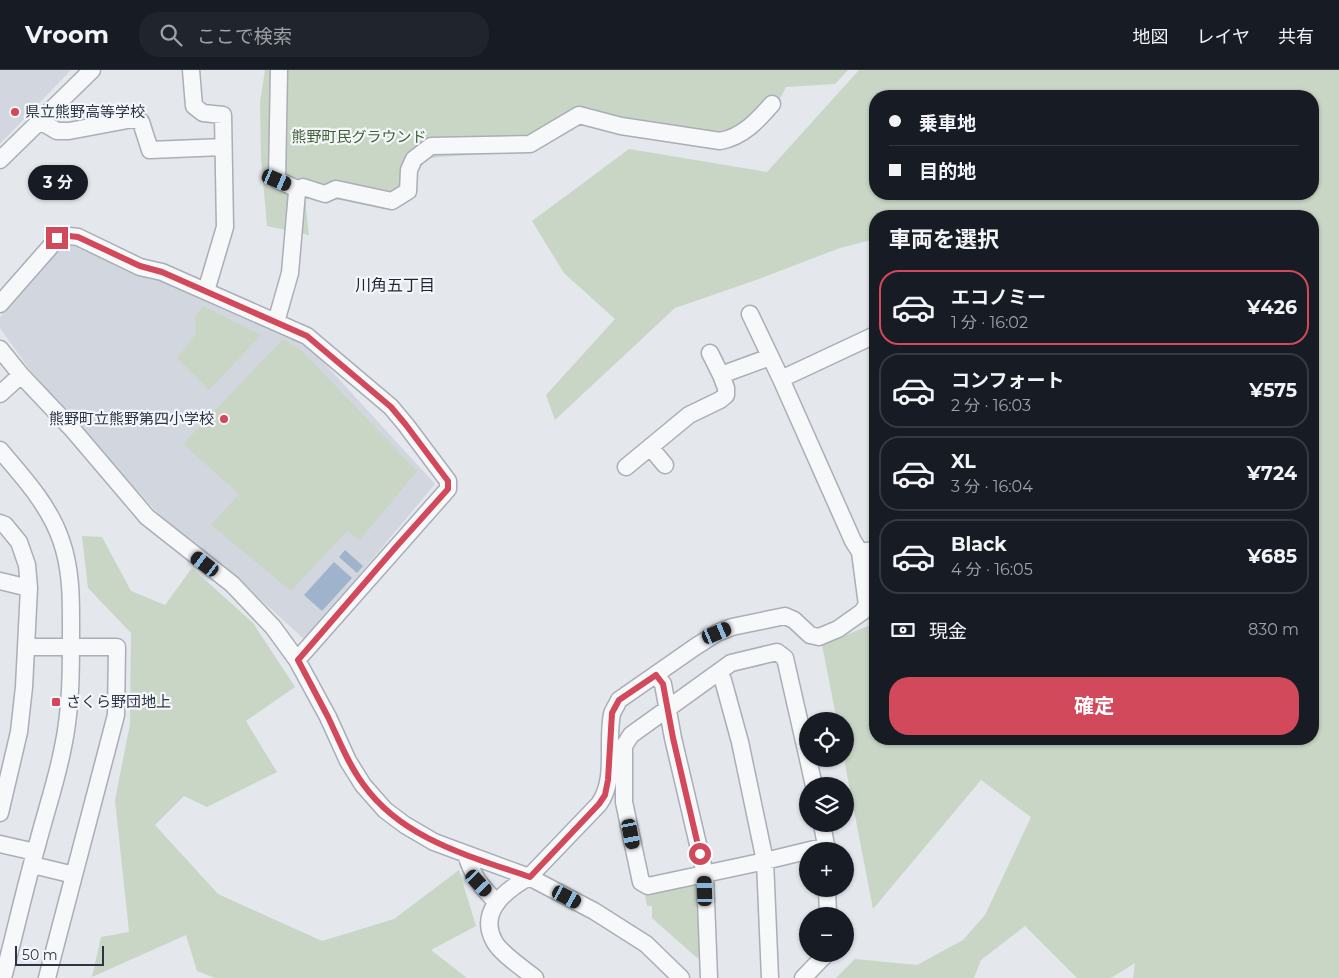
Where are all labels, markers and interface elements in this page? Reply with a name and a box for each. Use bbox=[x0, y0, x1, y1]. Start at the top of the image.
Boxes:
search box bbox=[139, 12, 489, 57]
text: Vroom bbox=[25, 20, 109, 49]
icon: search bbox=[157, 21, 185, 49]
text: ここで検索 bbox=[197, 25, 292, 48]
text: 地図 bbox=[1133, 26, 1169, 48]
text: レイヤ bbox=[1197, 26, 1250, 48]
text: 共有 bbox=[1278, 26, 1314, 48]
place label: 県立熊野高等学校 bbox=[25, 102, 145, 121]
marker: 県立熊野高等学校 bbox=[9, 106, 21, 118]
text: 乗車地 bbox=[919, 112, 976, 135]
park label: 熊野町民グラウンド bbox=[291, 127, 427, 146]
text: 目的地 bbox=[919, 160, 976, 183]
callout: 3 分 bbox=[27, 166, 87, 200]
car bbox=[260, 167, 293, 193]
text: 3 分 bbox=[43, 173, 73, 192]
text: 車両を選択 bbox=[889, 226, 999, 253]
route end bbox=[46, 227, 68, 249]
district label: 川角五丁目 bbox=[355, 276, 435, 295]
icon: car bbox=[891, 285, 936, 330]
text: エコノミー bbox=[951, 286, 1046, 309]
text: ¥426 bbox=[1247, 296, 1297, 319]
text: 1 分 · 16:02 bbox=[951, 313, 1028, 332]
icon: car bbox=[891, 368, 936, 413]
text: コンフォート bbox=[951, 369, 1064, 392]
text: ¥575 bbox=[1249, 379, 1297, 402]
text: 2 分 · 16:03 bbox=[951, 396, 1031, 415]
place label: 熊野町立熊野第四小学校 bbox=[49, 409, 214, 428]
marker: 熊野町立熊野第四小学校 bbox=[218, 413, 230, 425]
text: XL bbox=[951, 450, 976, 473]
icon: car bbox=[891, 451, 936, 496]
text: ¥724 bbox=[1247, 462, 1297, 485]
text: 3 分 · 16:04 bbox=[951, 477, 1033, 496]
text: Black bbox=[951, 533, 1007, 556]
icon: car bbox=[891, 534, 936, 579]
text: ¥685 bbox=[1247, 545, 1297, 568]
car bbox=[188, 549, 221, 579]
text: 4 分 · 16:05 bbox=[951, 560, 1033, 579]
icon: cash bbox=[889, 616, 917, 644]
car bbox=[700, 620, 733, 646]
text: 現金 bbox=[929, 620, 967, 643]
text: 830 m bbox=[1248, 620, 1299, 639]
button: 確定 bbox=[889, 677, 1299, 735]
place label: さくら野団地上 bbox=[66, 692, 171, 711]
marker: さくら野団地上 bbox=[50, 696, 62, 708]
map controls bbox=[799, 712, 854, 962]
button: locate bbox=[799, 712, 854, 767]
button: layers bbox=[799, 777, 854, 832]
car bbox=[620, 818, 641, 850]
button: + bbox=[799, 842, 854, 897]
route start bbox=[689, 843, 711, 865]
car bbox=[463, 867, 494, 899]
car bbox=[696, 876, 713, 906]
car bbox=[550, 883, 583, 911]
button: − bbox=[799, 907, 854, 962]
scale bar bbox=[15, 943, 104, 966]
text: 50 m bbox=[22, 946, 58, 964]

